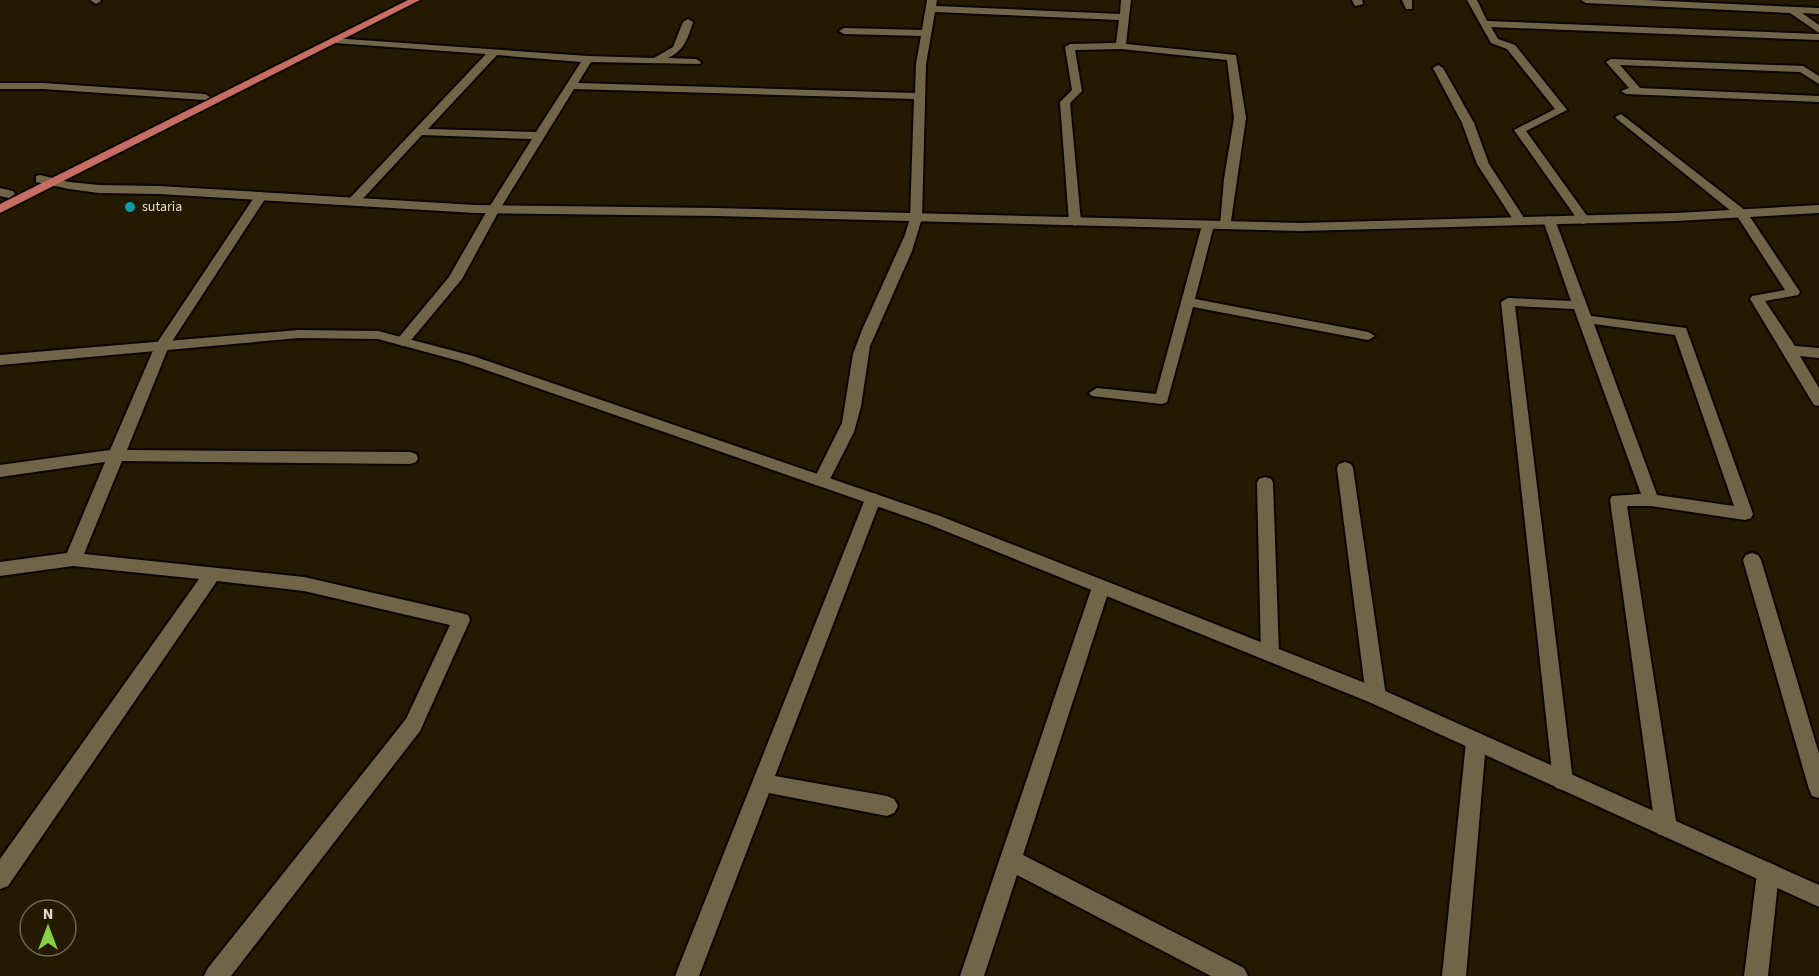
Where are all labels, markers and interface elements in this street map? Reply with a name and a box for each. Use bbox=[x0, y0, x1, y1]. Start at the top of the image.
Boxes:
place label: sutaria bbox=[142, 197, 182, 217]
marker: sutaria bbox=[123, 200, 137, 214]
north arrow bbox=[18, 898, 78, 958]
text: N bbox=[43, 903, 53, 925]

